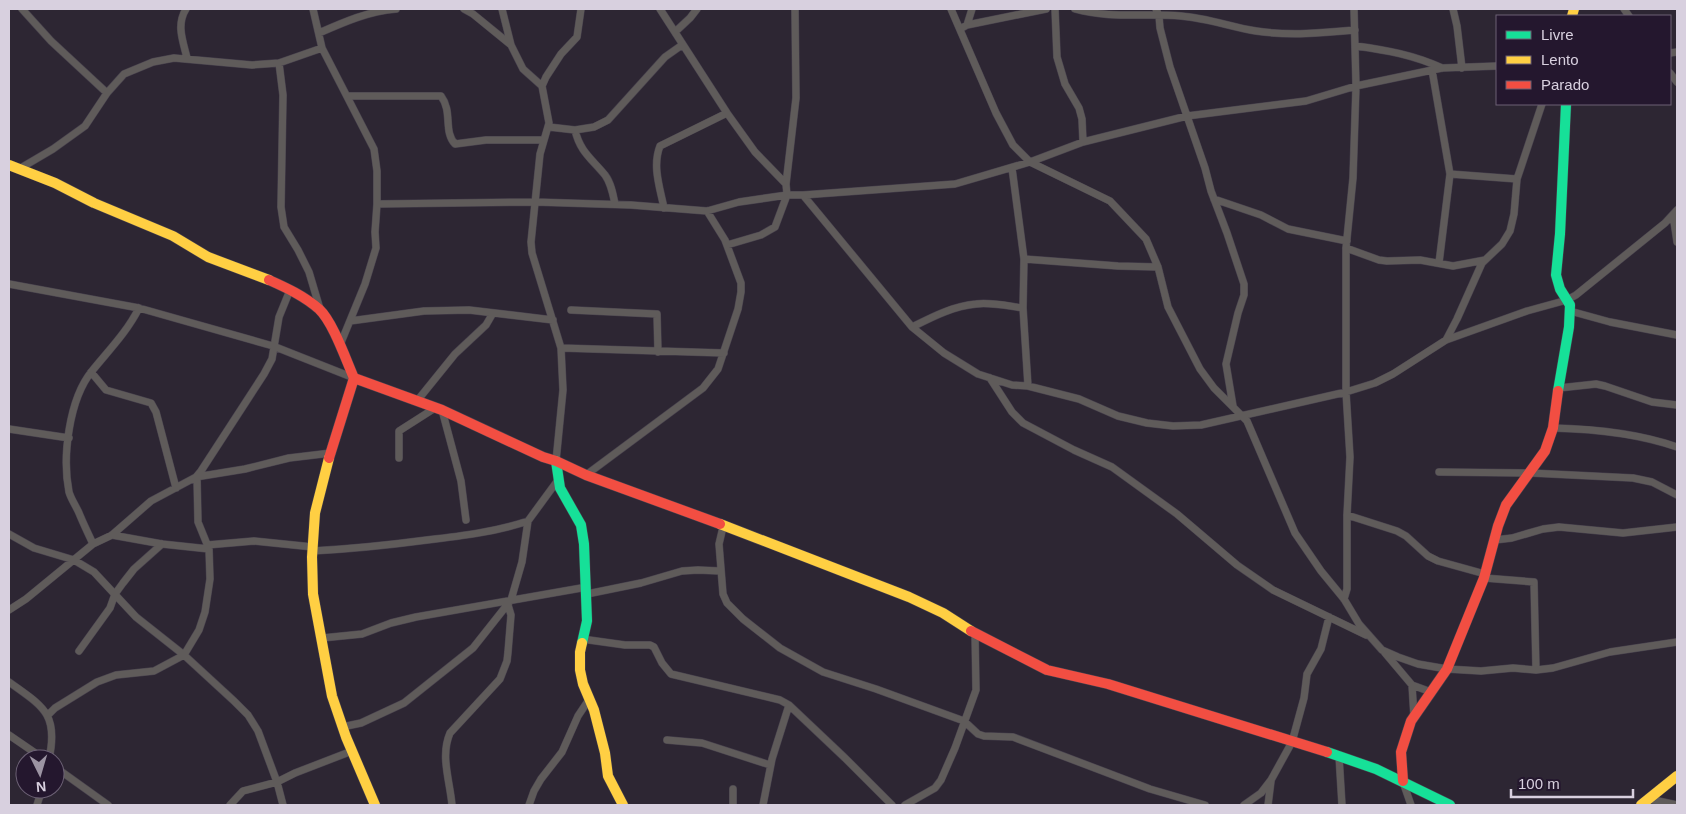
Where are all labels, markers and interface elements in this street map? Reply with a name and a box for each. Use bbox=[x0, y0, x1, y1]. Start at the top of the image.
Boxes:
legend bbox=[1496, 15, 1671, 105]
text: Livre bbox=[1541, 26, 1574, 43]
text: Lento bbox=[1541, 51, 1579, 68]
text: Parado bbox=[1541, 76, 1589, 93]
north arrow bbox=[15, 749, 65, 799]
scale bar bbox=[1511, 766, 1634, 798]
text: 100 m bbox=[1518, 775, 1560, 792]
text: N bbox=[35, 779, 47, 795]

